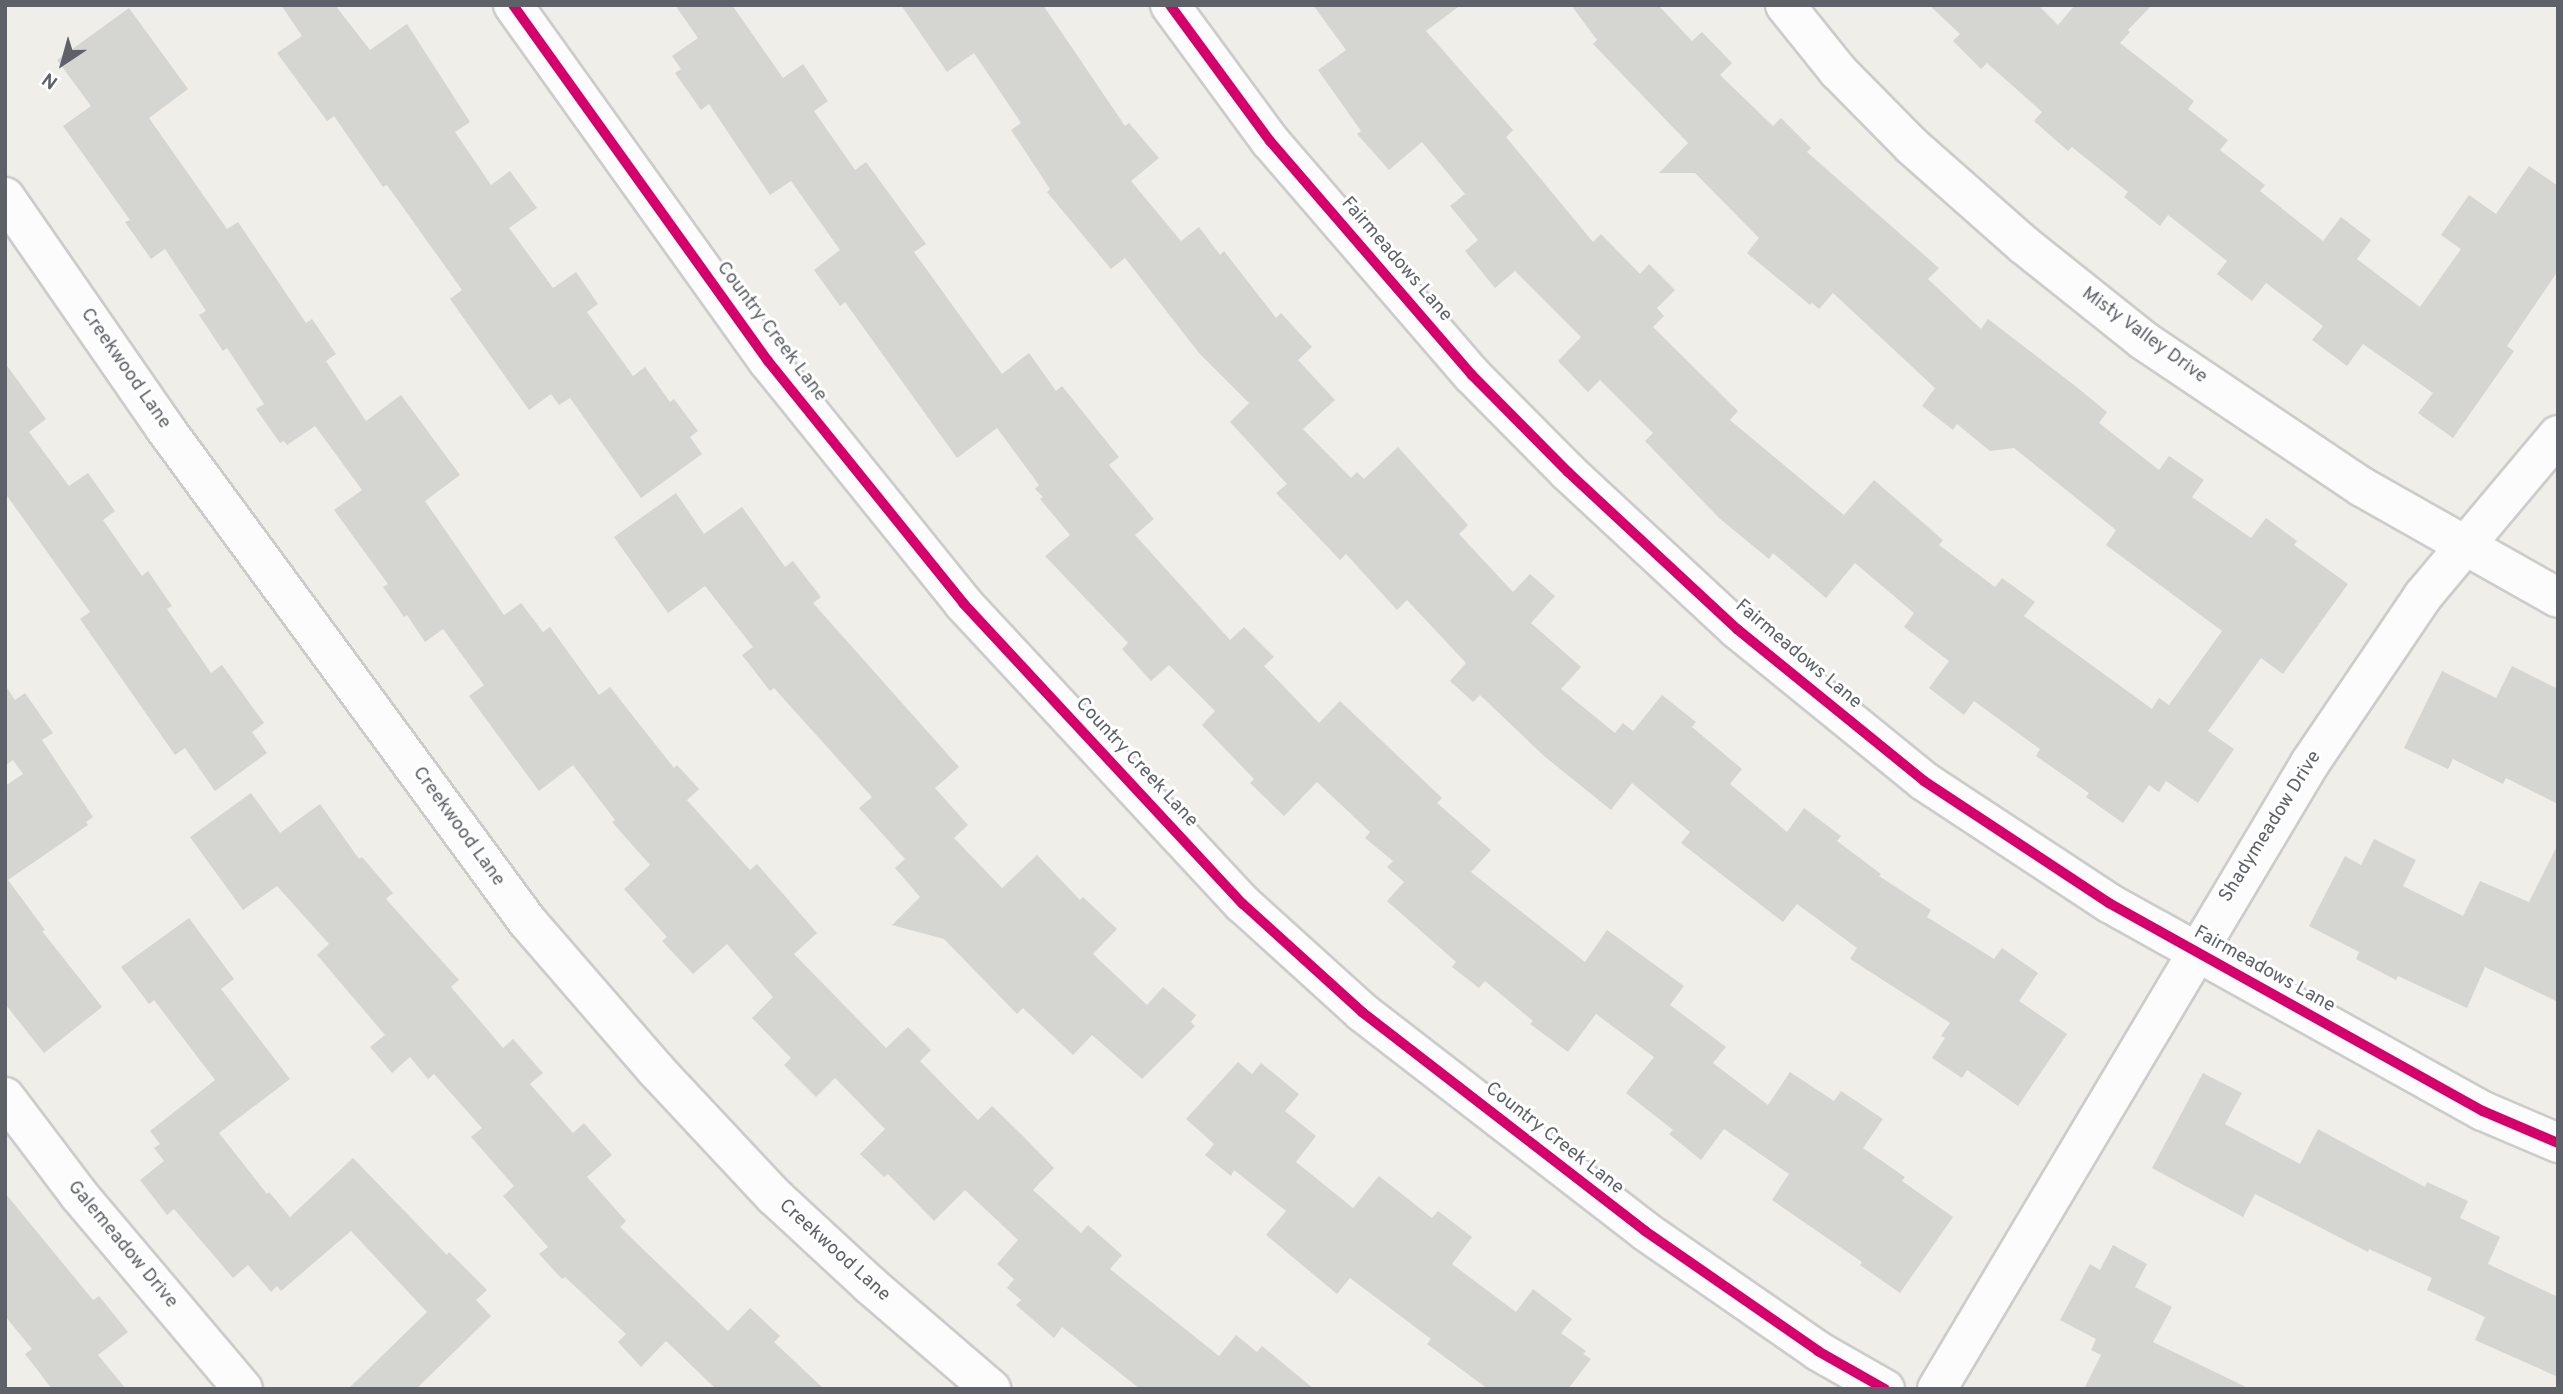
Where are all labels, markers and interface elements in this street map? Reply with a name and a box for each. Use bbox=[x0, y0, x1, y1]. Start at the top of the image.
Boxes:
north arrow bbox=[28, 28, 98, 98]
text: N bbox=[38, 66, 63, 94]
street label: Fairmeadows Lane bbox=[1336, 193, 1456, 327]
street label: Country Creek Lane bbox=[711, 258, 831, 406]
street label: Misty Valley Drive bbox=[2076, 283, 2212, 389]
street label: Creekwood Lane bbox=[75, 304, 175, 434]
street label: Fairmeadows Lane bbox=[1730, 595, 1866, 715]
street label: Country Creek Lane bbox=[1070, 693, 1202, 833]
street label: Shadymeadow Drive bbox=[2215, 747, 2327, 907]
street label: Creekwood Lane bbox=[407, 763, 509, 891]
street label: Fairmeadows Lane bbox=[2189, 922, 2339, 1018]
street label: Country Creek Lane bbox=[1480, 1078, 1628, 1200]
street label: Galemeadow Drive bbox=[62, 1177, 182, 1313]
street label: Creekwood Lane bbox=[774, 1195, 894, 1307]

